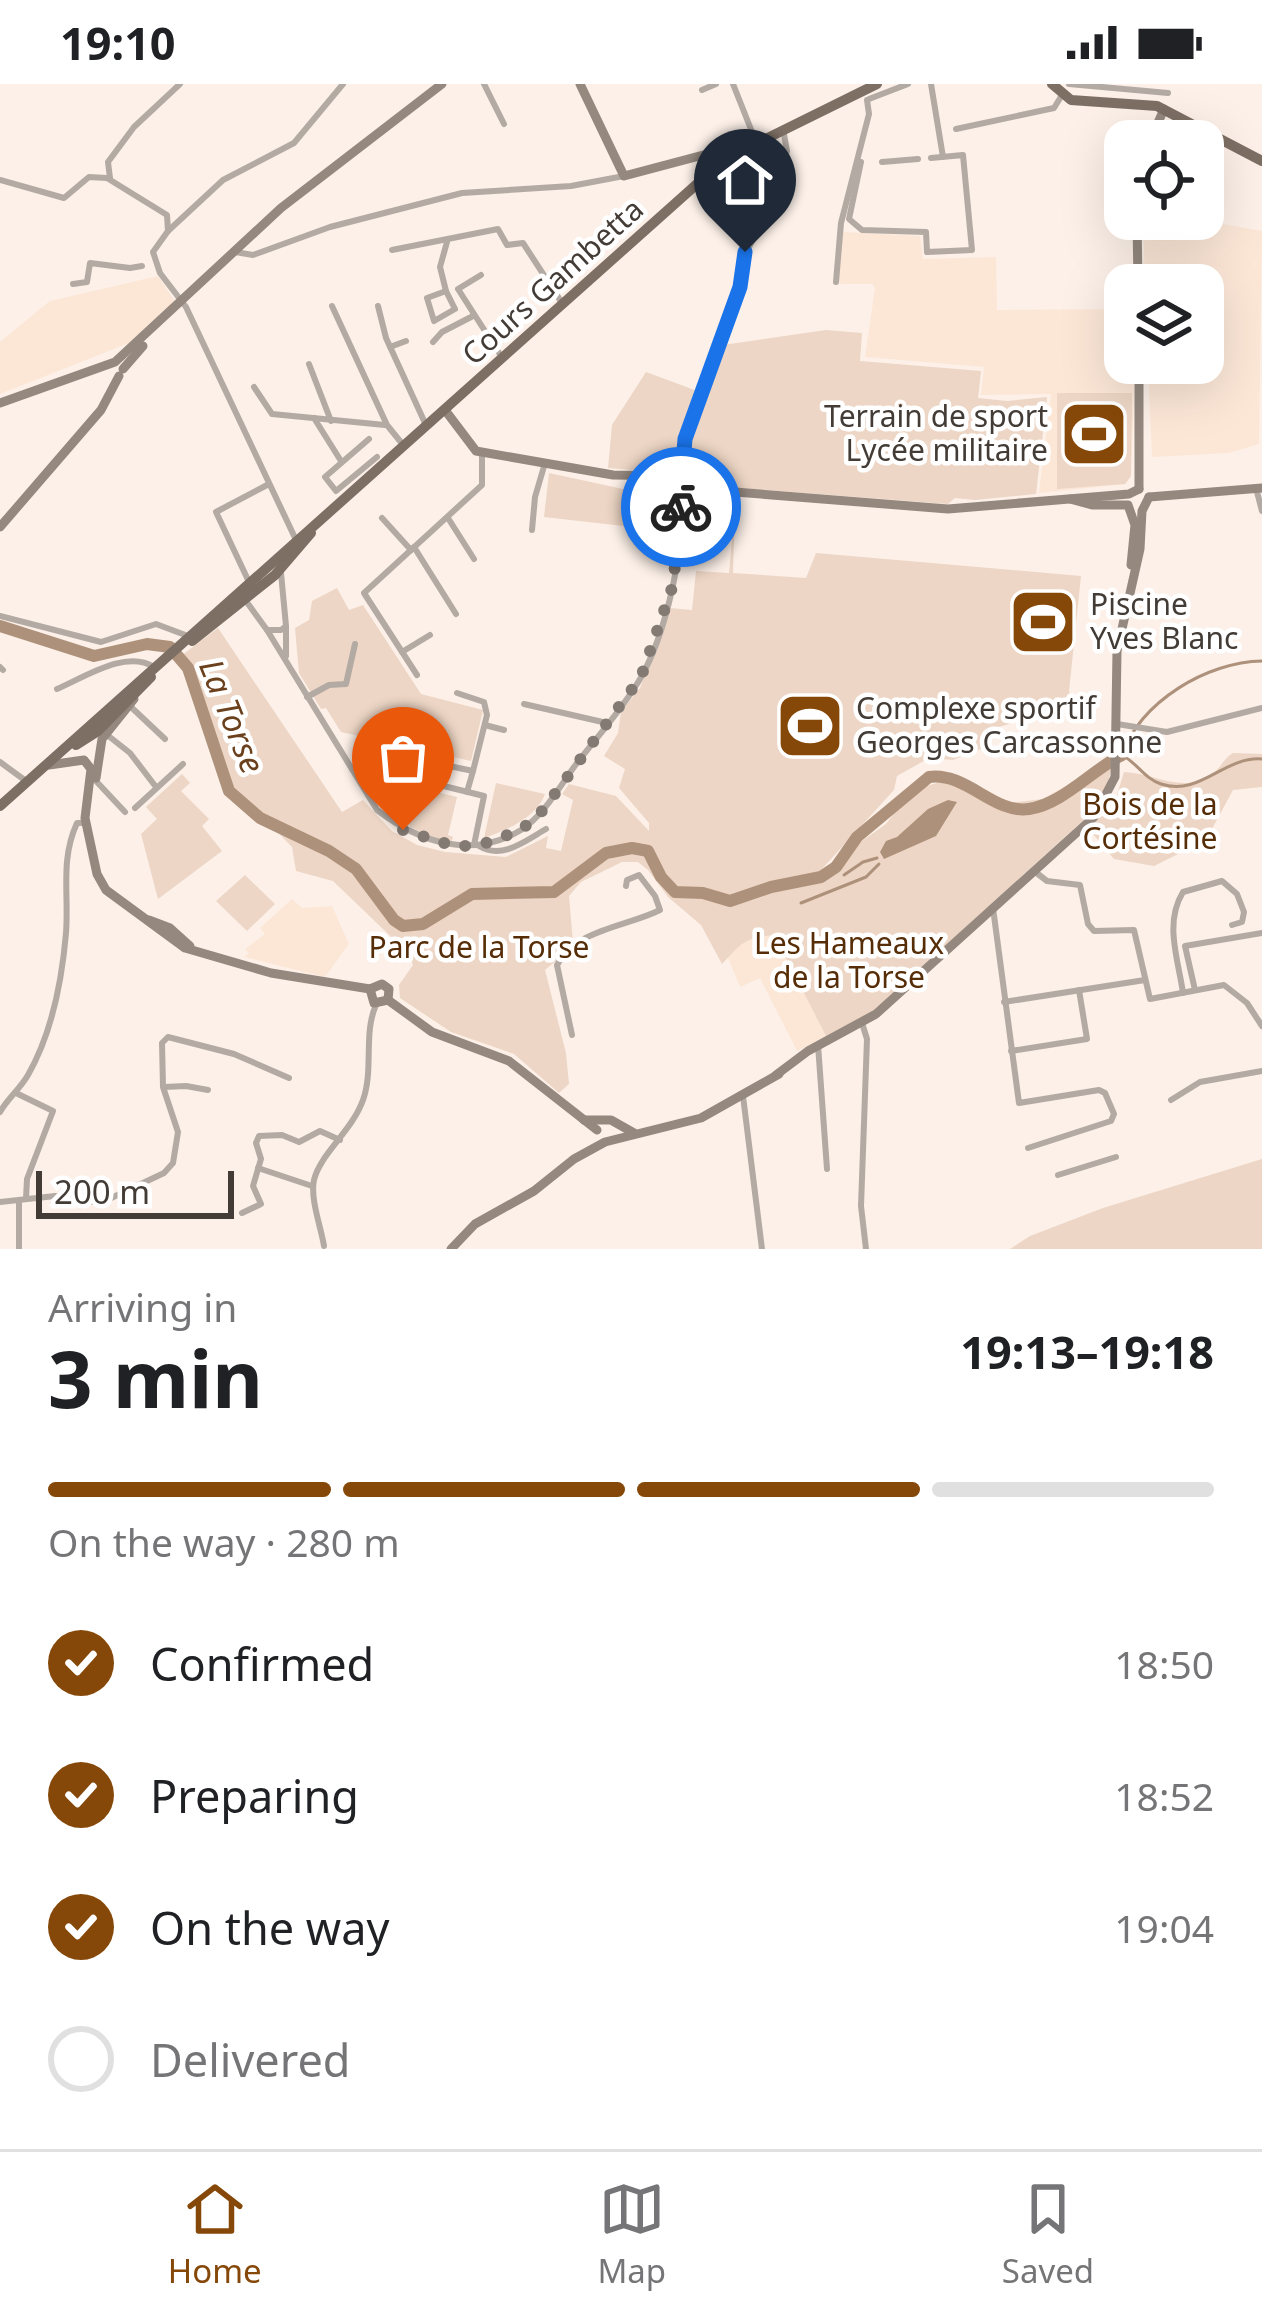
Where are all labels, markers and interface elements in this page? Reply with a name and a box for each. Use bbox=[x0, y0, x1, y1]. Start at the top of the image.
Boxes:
text: 19:10 bbox=[60, 12, 176, 73]
map controls bbox=[1104, 120, 1224, 384]
button: locate bbox=[1104, 120, 1224, 240]
pin bbox=[694, 129, 796, 252]
icon: home bbox=[712, 147, 778, 213]
street label: Cours Gambetta bbox=[453, 188, 651, 373]
button: layers bbox=[1104, 264, 1224, 384]
place label: Terrain de sport Lycée militaire bbox=[824, 395, 1048, 470]
sports icon: Terrain de sport Lycée militaire bbox=[1059, 399, 1129, 469]
courier bbox=[621, 447, 741, 567]
icon: bike bbox=[648, 474, 714, 540]
place label: Piscine Yves Blanc bbox=[1090, 583, 1238, 658]
sports icon: Piscine Yves Blanc bbox=[1008, 587, 1078, 657]
water label: La Torse bbox=[189, 652, 276, 780]
place label: Complexe sportif Georges Carcassonne bbox=[856, 687, 1162, 762]
sports icon: Complexe sportif Georges Carcassonne bbox=[775, 691, 845, 761]
pin bbox=[352, 707, 454, 830]
icon: bag bbox=[370, 725, 436, 791]
park label: Bois de la Cortésine bbox=[1082, 783, 1218, 858]
park label: Les Hameaux de la Torse bbox=[754, 922, 944, 997]
park label: Parc de la Torse bbox=[369, 926, 589, 967]
scale bar bbox=[36, 1165, 234, 1218]
text: 200 m bbox=[54, 1169, 150, 1214]
text: Arriving in bbox=[48, 1280, 237, 1333]
text: 19:13–19:18 bbox=[960, 1321, 1214, 1382]
text: 3 min bbox=[48, 1325, 263, 1431]
text: On the way · 280 m bbox=[48, 1515, 400, 1568]
icon: check bbox=[48, 1630, 114, 1696]
text: Confirmed bbox=[150, 1633, 374, 1694]
text: 18:50 bbox=[1114, 1637, 1214, 1690]
icon: check bbox=[48, 1762, 114, 1828]
text: Preparing bbox=[150, 1765, 359, 1826]
text: 18:52 bbox=[1114, 1769, 1214, 1822]
icon: check bbox=[48, 1894, 114, 1960]
text: On the way bbox=[150, 1897, 389, 1958]
text: 19:04 bbox=[1114, 1901, 1214, 1954]
text: Delivered bbox=[150, 2029, 350, 2090]
tab: Home bbox=[168, 2176, 262, 2293]
tab: Map bbox=[597, 2176, 666, 2293]
tab: Saved bbox=[1002, 2176, 1094, 2293]

